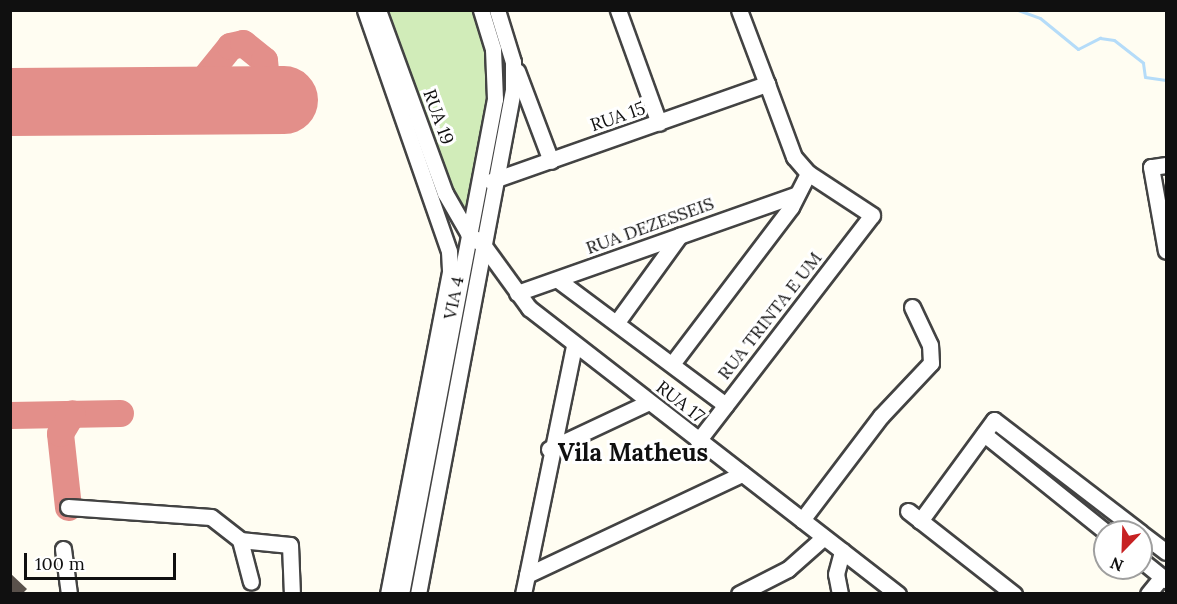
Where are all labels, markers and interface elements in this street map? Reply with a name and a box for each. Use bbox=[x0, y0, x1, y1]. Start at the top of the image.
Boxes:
street label: RUA 19 bbox=[418, 86, 458, 148]
street label: RUA 15 bbox=[588, 98, 648, 136]
street label: RUA DEZESSEIS bbox=[583, 193, 717, 259]
street label: RUA TRINTA E UM bbox=[713, 248, 827, 384]
street label: VIA 4 bbox=[439, 275, 469, 321]
street label: RUA 17 bbox=[652, 377, 708, 427]
district label: Vila Matheus bbox=[558, 439, 708, 467]
north arrow bbox=[1093, 520, 1153, 580]
scale bar bbox=[27, 541, 178, 579]
text: 100 m bbox=[35, 552, 85, 575]
text: N bbox=[1107, 553, 1126, 576]

